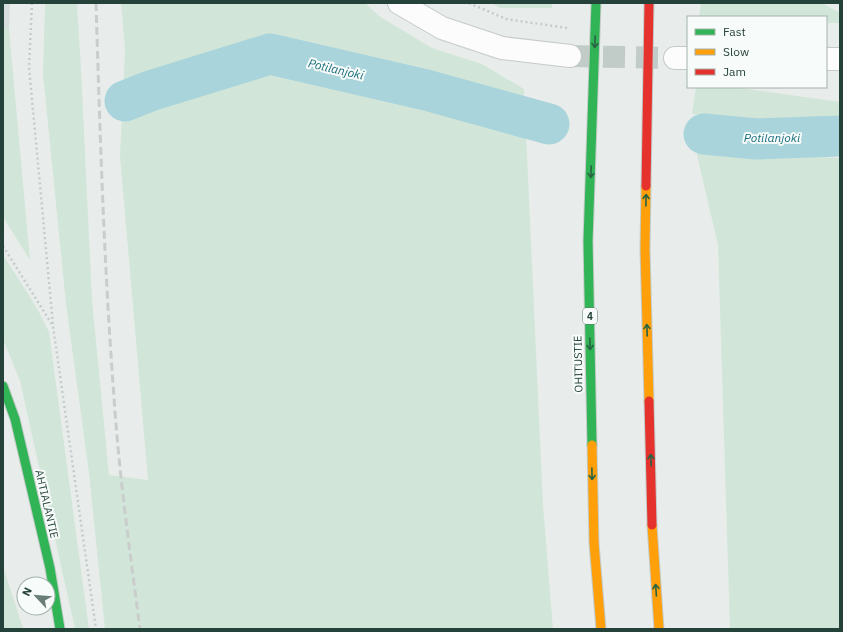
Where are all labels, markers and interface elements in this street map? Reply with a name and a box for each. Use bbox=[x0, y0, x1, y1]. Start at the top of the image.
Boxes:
legend bbox=[687, 16, 827, 88]
text: Fast bbox=[723, 24, 746, 39]
one-way arrow bbox=[591, 35, 599, 48]
text: Slow bbox=[723, 44, 749, 59]
water label: Potilanjoki bbox=[307, 55, 366, 83]
text: Jam bbox=[723, 64, 746, 79]
water label: Potilanjoki bbox=[744, 130, 801, 145]
one-way arrow bbox=[587, 165, 594, 178]
one-way arrow bbox=[642, 194, 650, 207]
road number: 4 bbox=[583, 308, 597, 324]
one-way arrow bbox=[644, 324, 651, 337]
street label: OHITUSTIE bbox=[571, 335, 585, 393]
one-way arrow bbox=[586, 337, 594, 350]
one-way arrow bbox=[647, 454, 655, 467]
one-way arrow bbox=[588, 467, 596, 480]
street label: AHTIALANTIE bbox=[32, 468, 62, 540]
north arrow bbox=[16, 576, 56, 616]
one-way arrow bbox=[653, 584, 660, 597]
text: N bbox=[19, 585, 35, 598]

